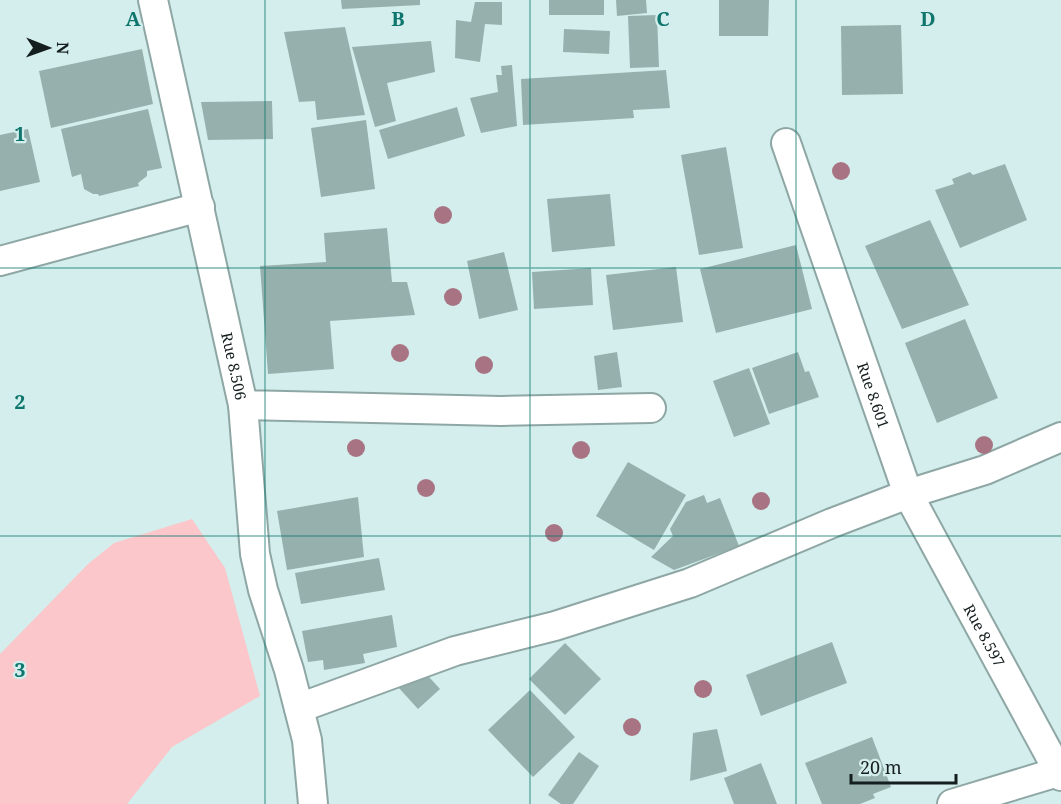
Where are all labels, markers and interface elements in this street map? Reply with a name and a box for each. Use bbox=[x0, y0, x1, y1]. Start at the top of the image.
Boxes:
text: A bbox=[125, 5, 141, 32]
text: B bbox=[391, 5, 405, 32]
text: C bbox=[656, 5, 670, 32]
text: D bbox=[920, 5, 936, 32]
north arrow bbox=[18, 18, 78, 78]
text: N bbox=[52, 42, 74, 55]
text: 1 bbox=[14, 120, 26, 147]
street label: Rue 8.506 bbox=[217, 330, 252, 402]
street label: Rue 8.601 bbox=[853, 359, 894, 431]
text: 2 bbox=[14, 388, 26, 415]
street label: Rue 8.597 bbox=[959, 600, 1010, 670]
text: 3 bbox=[14, 656, 26, 683]
scale bar bbox=[851, 747, 956, 785]
text: 20 m bbox=[860, 755, 902, 779]

